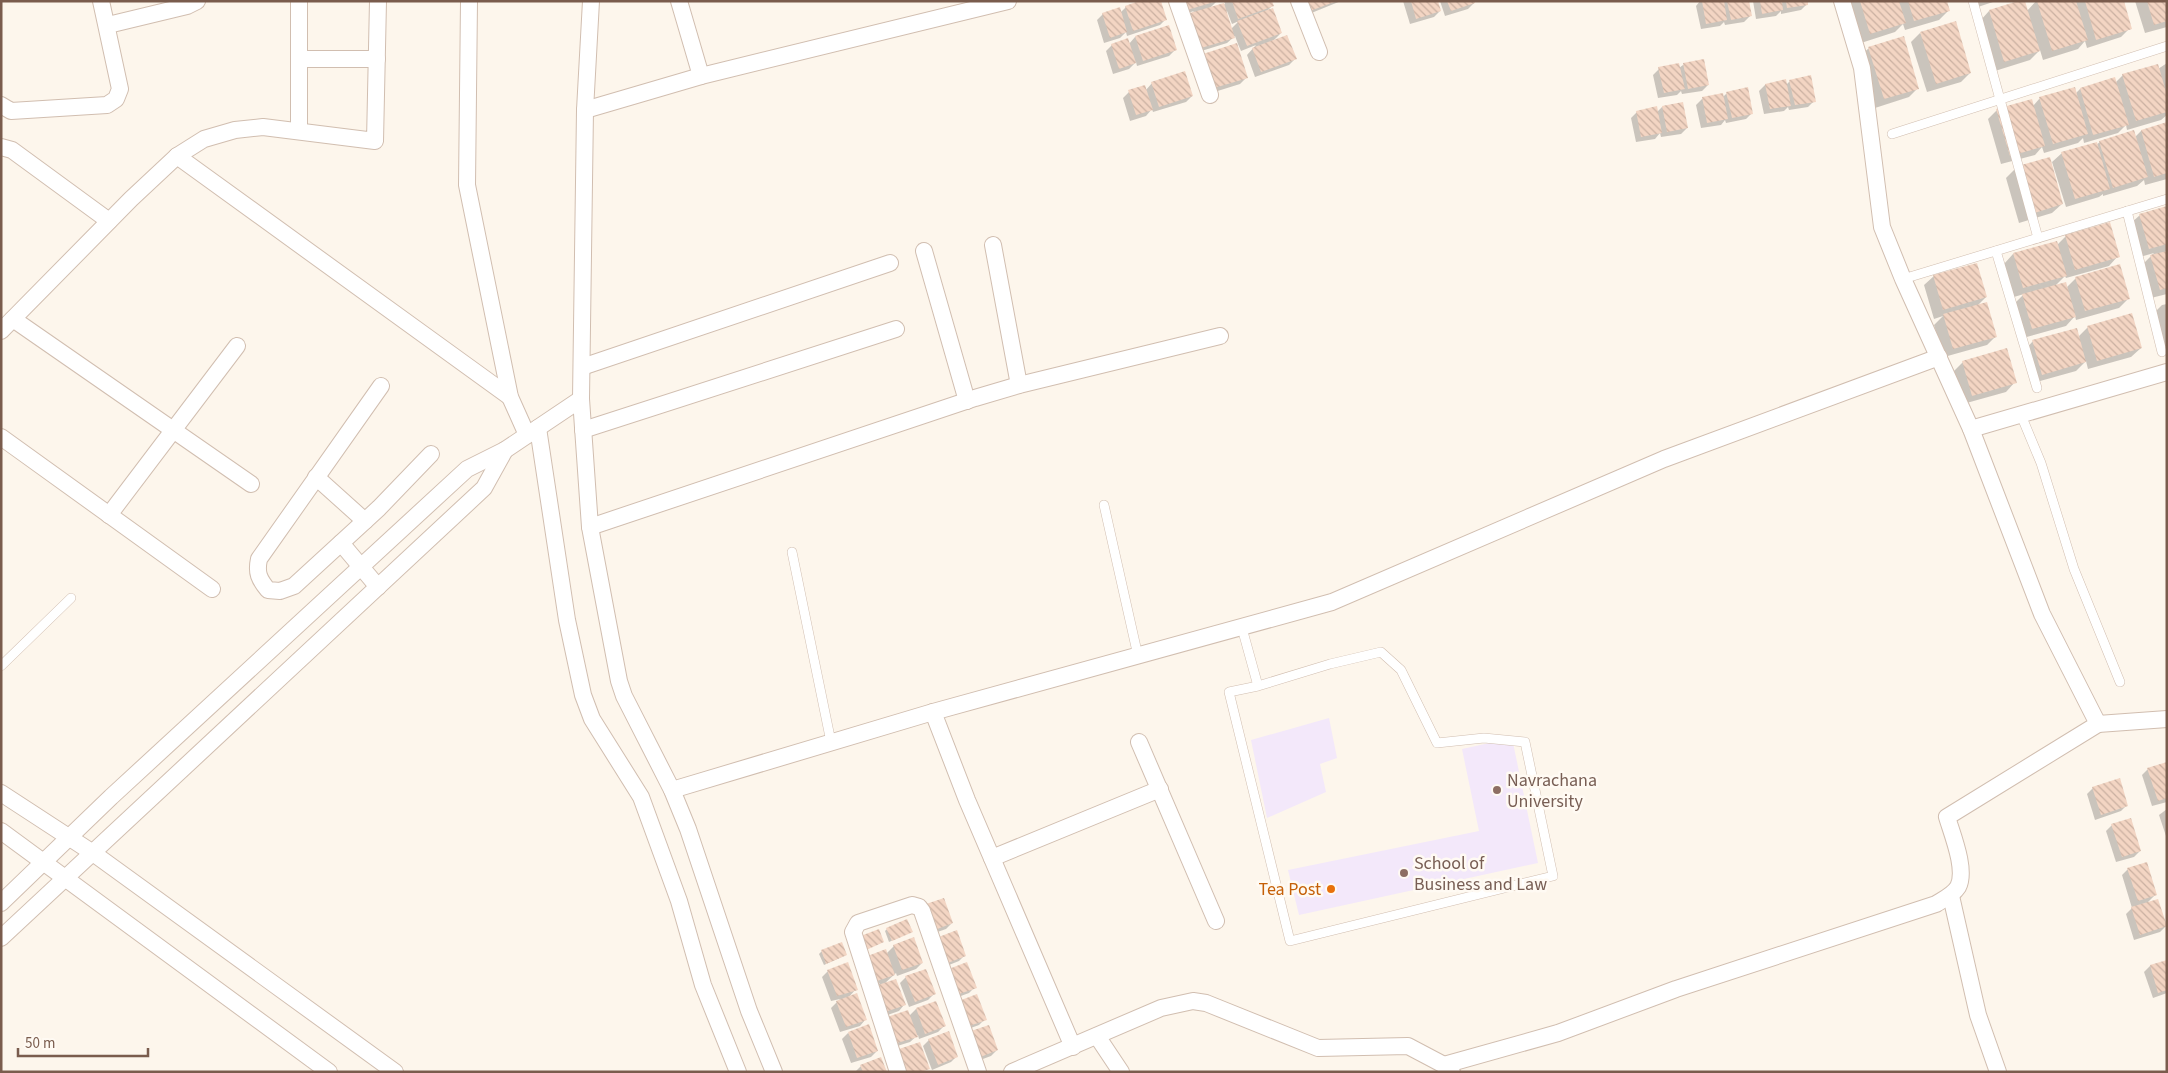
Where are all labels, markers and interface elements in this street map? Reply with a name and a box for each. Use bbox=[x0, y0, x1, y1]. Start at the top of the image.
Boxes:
place label: Navrachana University bbox=[1507, 768, 1597, 814]
marker: Navrachana University bbox=[1491, 784, 1503, 796]
place label: School of Business and Law bbox=[1414, 851, 1547, 897]
marker: School of Business and Law bbox=[1398, 867, 1410, 879]
place label: Tea Post bbox=[1258, 877, 1321, 902]
marker: Tea Post bbox=[1325, 883, 1337, 895]
scale bar bbox=[18, 1026, 148, 1058]
text: 50 m bbox=[25, 1033, 55, 1054]

